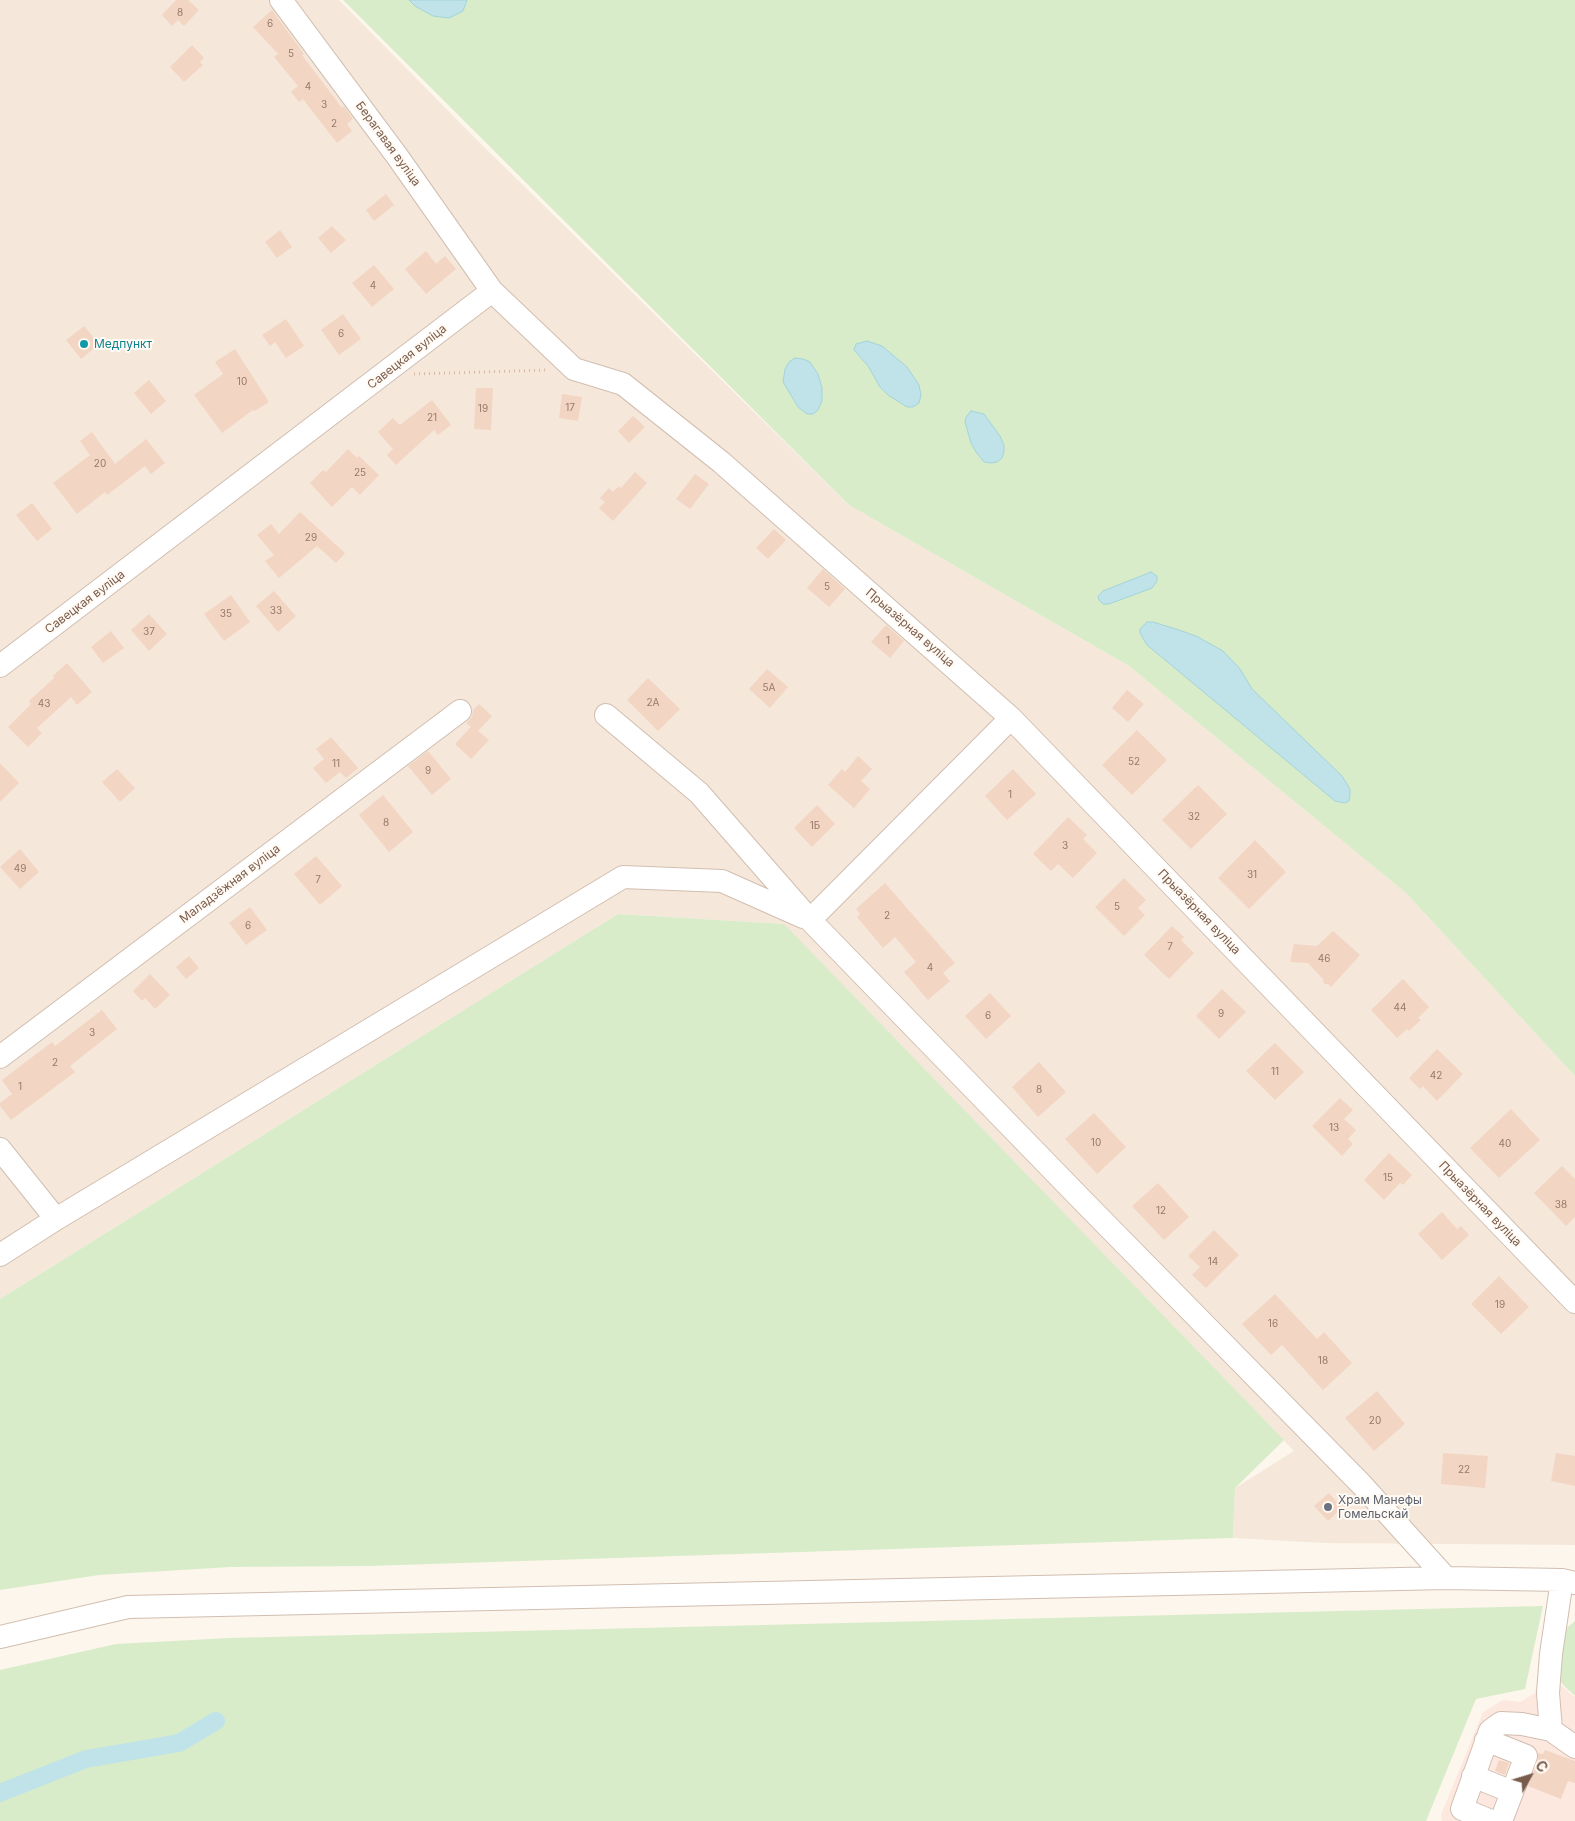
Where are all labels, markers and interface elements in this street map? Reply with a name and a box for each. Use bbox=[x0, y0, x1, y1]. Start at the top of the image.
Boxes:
house number: 8 bbox=[177, 7, 183, 19]
house number: 6 bbox=[267, 18, 273, 30]
house number: 5 bbox=[288, 48, 294, 60]
house number: 4 bbox=[305, 81, 311, 93]
house number: 3 bbox=[321, 99, 327, 111]
street label: Берагавая вуліца bbox=[352, 99, 424, 189]
house number: 2 bbox=[331, 118, 337, 130]
house number: 4 bbox=[370, 280, 376, 292]
street label: Савецкая вуліца bbox=[365, 322, 449, 392]
house number: 6 bbox=[338, 328, 344, 340]
place label: Медпункт bbox=[94, 337, 152, 351]
marker: Медпункт bbox=[78, 338, 90, 350]
house number: 10 bbox=[237, 376, 247, 388]
house number: 17 bbox=[565, 402, 575, 414]
house number: 19 bbox=[478, 403, 488, 415]
house number: 21 bbox=[427, 412, 437, 424]
house number: 20 bbox=[94, 458, 106, 470]
house number: 25 bbox=[354, 467, 366, 479]
house number: 29 bbox=[305, 532, 317, 544]
street label: Савецкая вуліца bbox=[42, 567, 128, 637]
house number: 5 bbox=[824, 581, 830, 593]
street label: Прыазёрная вуліца bbox=[863, 586, 957, 670]
house number: 33 bbox=[270, 605, 282, 617]
house number: 35 bbox=[220, 608, 232, 620]
house number: 37 bbox=[143, 626, 155, 638]
house number: 1 bbox=[886, 635, 890, 647]
house number: 5А bbox=[763, 682, 775, 694]
house number: 2А bbox=[647, 697, 659, 709]
house number: 43 bbox=[38, 698, 50, 710]
house number: 52 bbox=[1128, 756, 1140, 768]
house number: 11 bbox=[332, 758, 340, 770]
house number: 9 bbox=[425, 765, 431, 777]
house number: 1 bbox=[1008, 789, 1012, 801]
house number: 32 bbox=[1188, 811, 1200, 823]
house number: 8 bbox=[383, 817, 389, 829]
house number: 1Б bbox=[810, 820, 820, 832]
house number: 3 bbox=[1062, 840, 1068, 852]
street label: Маладзёжная вуліца bbox=[177, 842, 283, 926]
house number: 49 bbox=[14, 863, 26, 875]
street label: Прыазёрная вуліца bbox=[1155, 866, 1243, 958]
house number: 31 bbox=[1247, 869, 1257, 881]
house number: 7 bbox=[315, 874, 321, 886]
house number: 5 bbox=[1114, 901, 1120, 913]
house number: 2 bbox=[884, 910, 890, 922]
house number: 6 bbox=[245, 920, 251, 932]
house number: 7 bbox=[1167, 941, 1173, 953]
house number: 46 bbox=[1318, 953, 1330, 965]
house number: 4 bbox=[927, 962, 933, 974]
house number: 44 bbox=[1394, 1002, 1406, 1014]
house number: 9 bbox=[1218, 1008, 1224, 1020]
house number: 6 bbox=[985, 1010, 991, 1022]
house number: 3 bbox=[89, 1027, 95, 1039]
house number: 2 bbox=[52, 1057, 58, 1069]
house number: 11 bbox=[1271, 1066, 1279, 1078]
house number: 42 bbox=[1430, 1070, 1442, 1082]
house number: 1 bbox=[18, 1081, 22, 1093]
house number: 8 bbox=[1036, 1084, 1042, 1096]
house number: 13 bbox=[1329, 1122, 1339, 1134]
house number: 10 bbox=[1091, 1137, 1101, 1149]
house number: 40 bbox=[1499, 1138, 1511, 1150]
street label: Прыазёрная вуліца bbox=[1436, 1158, 1524, 1250]
house number: 15 bbox=[1383, 1172, 1393, 1184]
house number: 38 bbox=[1555, 1199, 1567, 1211]
house number: 12 bbox=[1156, 1205, 1166, 1217]
house number: 14 bbox=[1208, 1256, 1218, 1268]
house number: 19 bbox=[1495, 1299, 1505, 1311]
house number: 16 bbox=[1268, 1318, 1278, 1330]
house number: 18 bbox=[1318, 1355, 1328, 1367]
house number: 20 bbox=[1369, 1415, 1381, 1427]
house number: 22 bbox=[1458, 1464, 1470, 1476]
place label: Храм Манефы Гомельскай bbox=[1338, 1493, 1422, 1521]
marker: Храм Манефы Гомельскай bbox=[1322, 1501, 1334, 1513]
north arrow bbox=[1505, 1751, 1555, 1801]
text: С bbox=[1532, 1757, 1552, 1776]

